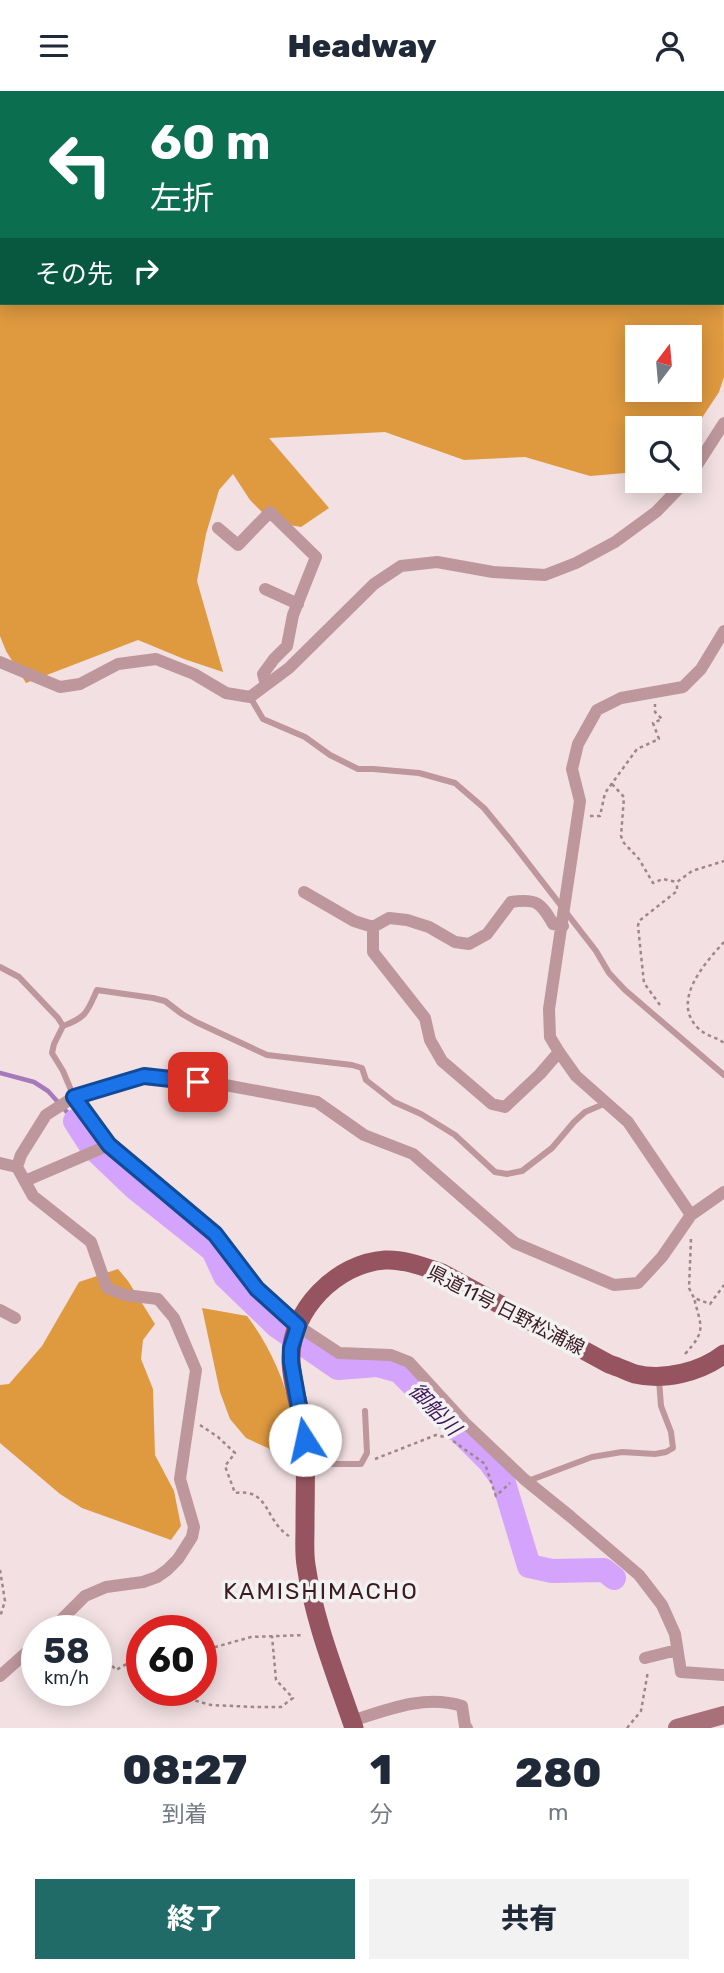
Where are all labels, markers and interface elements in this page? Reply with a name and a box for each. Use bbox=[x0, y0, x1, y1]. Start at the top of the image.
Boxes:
icon: menu bbox=[35, 27, 73, 65]
text: Headway bbox=[287, 27, 437, 65]
icon: person bbox=[651, 27, 689, 65]
text: 60 m bbox=[150, 113, 271, 171]
icon: left bbox=[35, 119, 126, 210]
text: 左折 bbox=[150, 179, 214, 217]
icon: right bbox=[127, 252, 165, 290]
text: その先 bbox=[35, 259, 113, 290]
north arrow bbox=[625, 325, 702, 403]
map controls bbox=[625, 325, 702, 493]
button: search bbox=[625, 416, 702, 493]
pin bbox=[168, 1052, 228, 1112]
icon: arrive bbox=[179, 1063, 217, 1101]
street label: 県道11号 日野松浦線 bbox=[424, 1261, 588, 1359]
water label: 御船川 bbox=[404, 1378, 467, 1442]
position arrow bbox=[268, 1403, 342, 1477]
district label: KAMISHIMACHO bbox=[223, 1577, 419, 1605]
speed limit sign: 60 bbox=[126, 1615, 217, 1706]
text: 58 bbox=[43, 1630, 90, 1672]
text: km/h bbox=[44, 1667, 89, 1689]
text: 08:27 bbox=[122, 1745, 247, 1795]
text: 1 bbox=[370, 1745, 392, 1795]
text: 280 bbox=[515, 1748, 602, 1798]
text: m bbox=[548, 1798, 568, 1826]
text: 到着 bbox=[162, 1800, 208, 1828]
text: 分 bbox=[370, 1800, 393, 1828]
button: 終了 bbox=[35, 1879, 355, 1959]
button: 共有 bbox=[369, 1879, 689, 1959]

